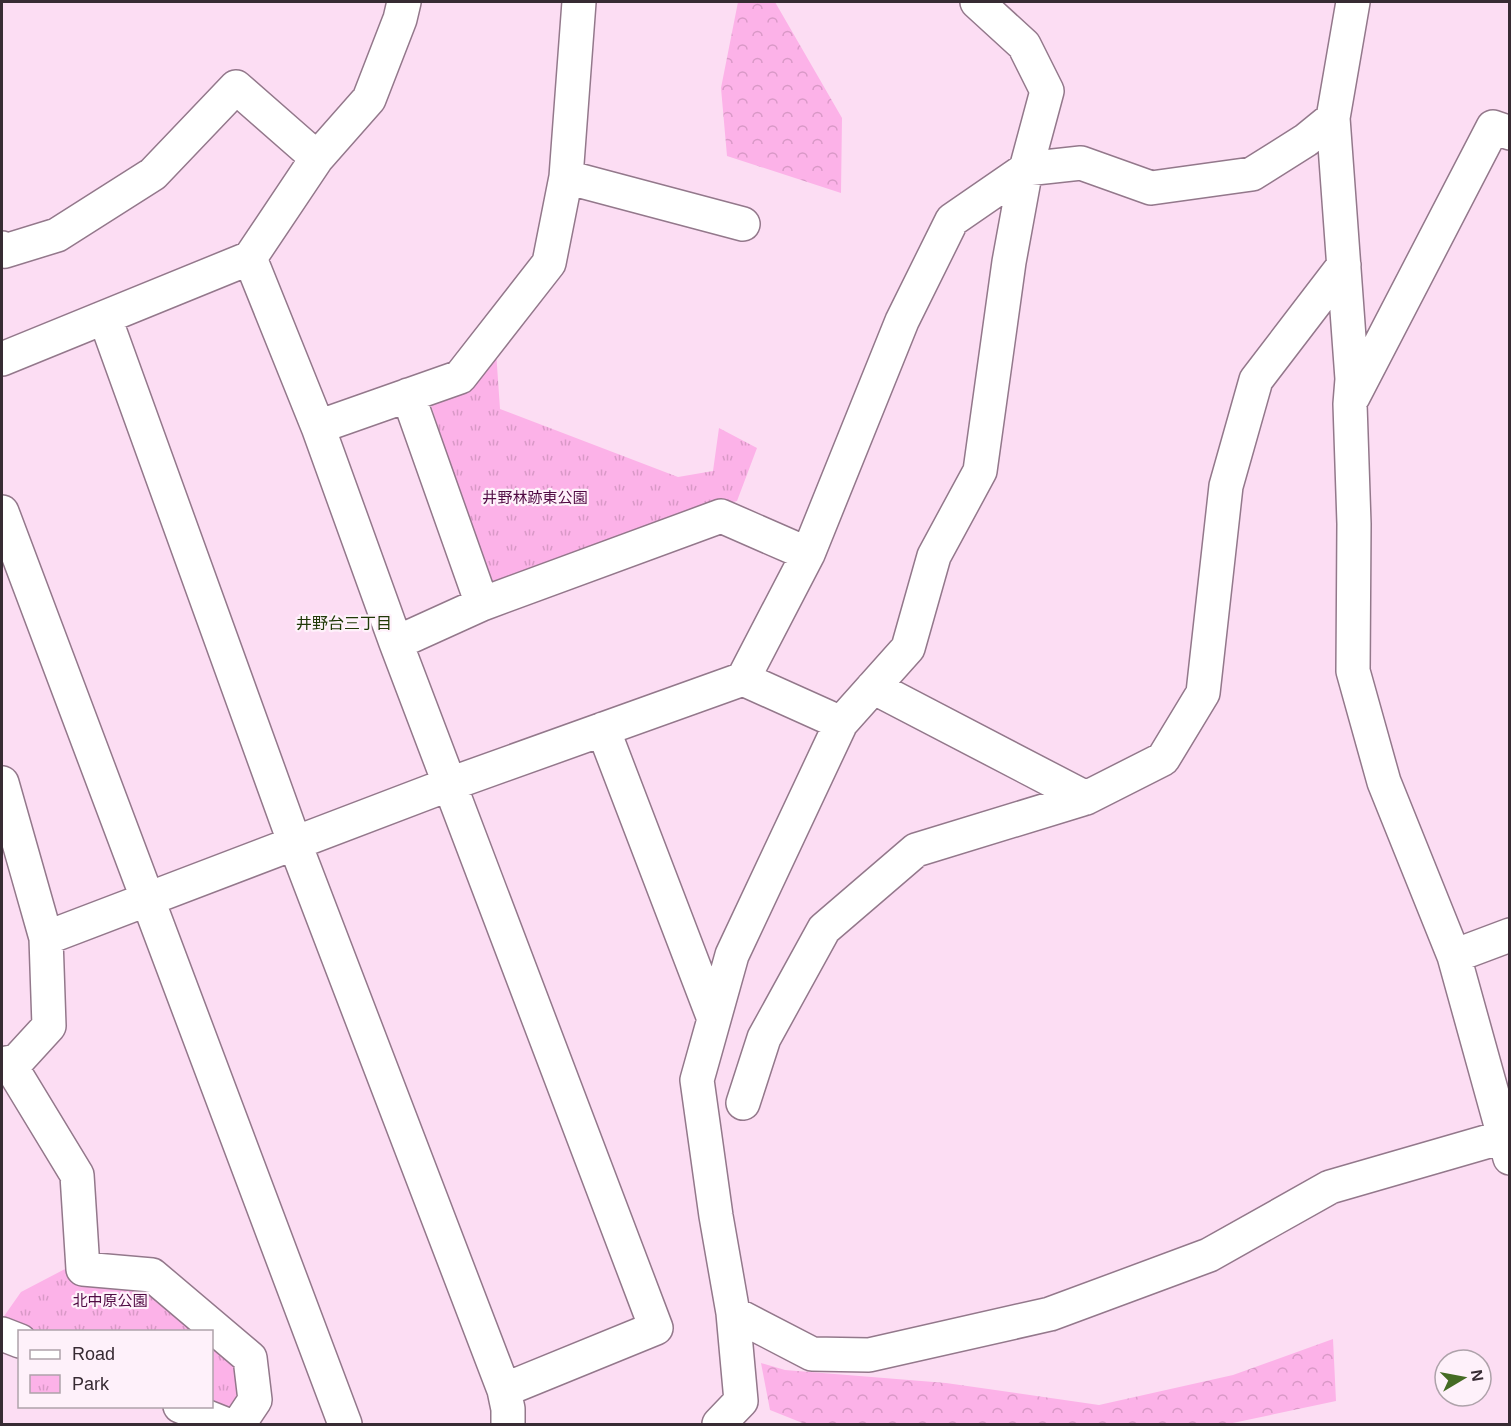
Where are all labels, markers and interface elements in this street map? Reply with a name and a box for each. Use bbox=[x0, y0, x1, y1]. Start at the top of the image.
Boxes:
park label: 井野林跡東公園 bbox=[482, 489, 588, 506]
district label: 井野台三丁目 bbox=[296, 615, 392, 632]
park label: 北中原公園 bbox=[72, 1292, 148, 1309]
legend bbox=[18, 1330, 213, 1408]
text: Road bbox=[72, 1344, 115, 1364]
north arrow bbox=[1433, 1348, 1493, 1408]
text: N bbox=[1468, 1368, 1487, 1383]
text: Park bbox=[72, 1374, 110, 1394]

